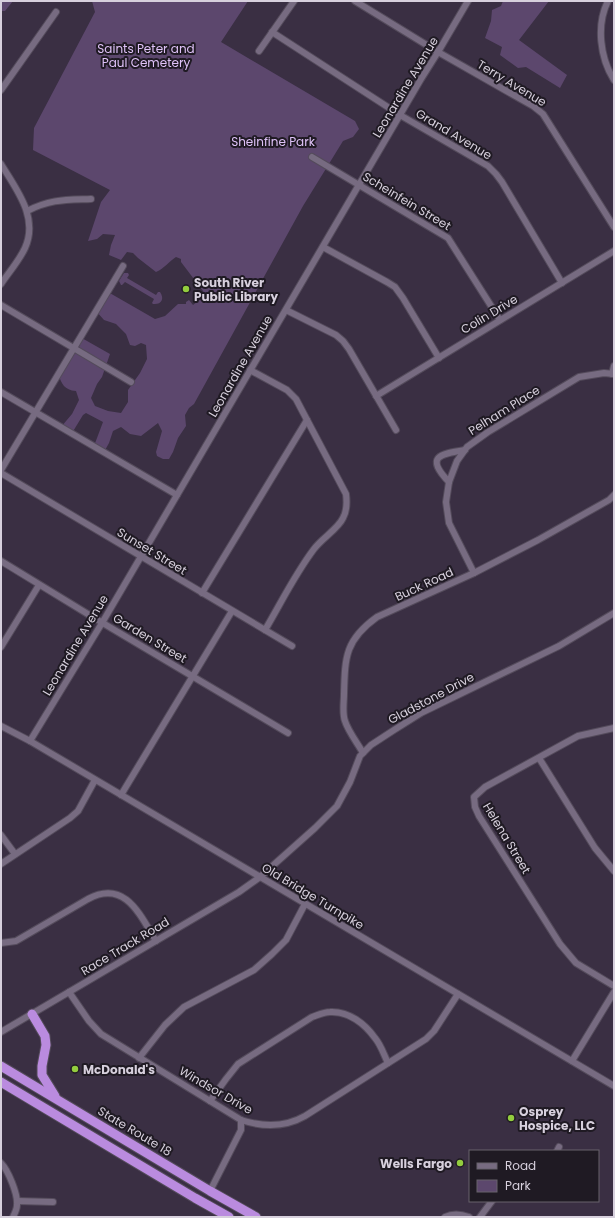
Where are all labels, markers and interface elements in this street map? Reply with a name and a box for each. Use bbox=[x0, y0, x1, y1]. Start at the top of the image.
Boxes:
street label: Leonardine Avenue bbox=[368, 33, 442, 141]
park label: Saints Peter and Paul Cemetery bbox=[97, 40, 195, 71]
street label: Terry Avenue bbox=[474, 56, 550, 110]
street label: Grand Avenue bbox=[413, 105, 495, 163]
park label: Sheinfine Park bbox=[231, 133, 316, 150]
street label: Scheinfein Street bbox=[360, 168, 454, 234]
place label: South River Public Library bbox=[194, 274, 278, 305]
marker: South River Public Library bbox=[181, 284, 191, 294]
street label: Colin Drive bbox=[457, 290, 521, 338]
street label: Leonardine Avenue bbox=[204, 312, 276, 420]
street label: Pelham Place bbox=[465, 381, 543, 439]
street label: Sunset Street bbox=[114, 523, 190, 579]
street label: Buck Road bbox=[392, 563, 456, 605]
street label: Leonardine Avenue bbox=[38, 591, 112, 699]
street label: Garden Street bbox=[110, 609, 190, 667]
street label: Gladstone Drive bbox=[385, 668, 477, 728]
street label: Helena Street bbox=[479, 799, 535, 877]
street label: Old Bridge Turnpike bbox=[259, 859, 367, 933]
street label: Race Track Road bbox=[78, 913, 172, 979]
place label: McDonald's bbox=[83, 1061, 155, 1078]
street label: Windsor Drive bbox=[176, 1062, 256, 1118]
marker: McDonald's bbox=[70, 1064, 80, 1074]
street label: State Route 18 bbox=[95, 1102, 175, 1160]
place label: Osprey Hospice, LLC bbox=[519, 1103, 595, 1134]
marker: Osprey Hospice, LLC bbox=[506, 1113, 516, 1123]
legend bbox=[469, 1150, 599, 1202]
place label: Wells Fargo bbox=[380, 1155, 452, 1172]
text: Road bbox=[505, 1157, 536, 1174]
marker: Wells Fargo bbox=[455, 1158, 465, 1168]
text: Park bbox=[505, 1177, 532, 1194]

